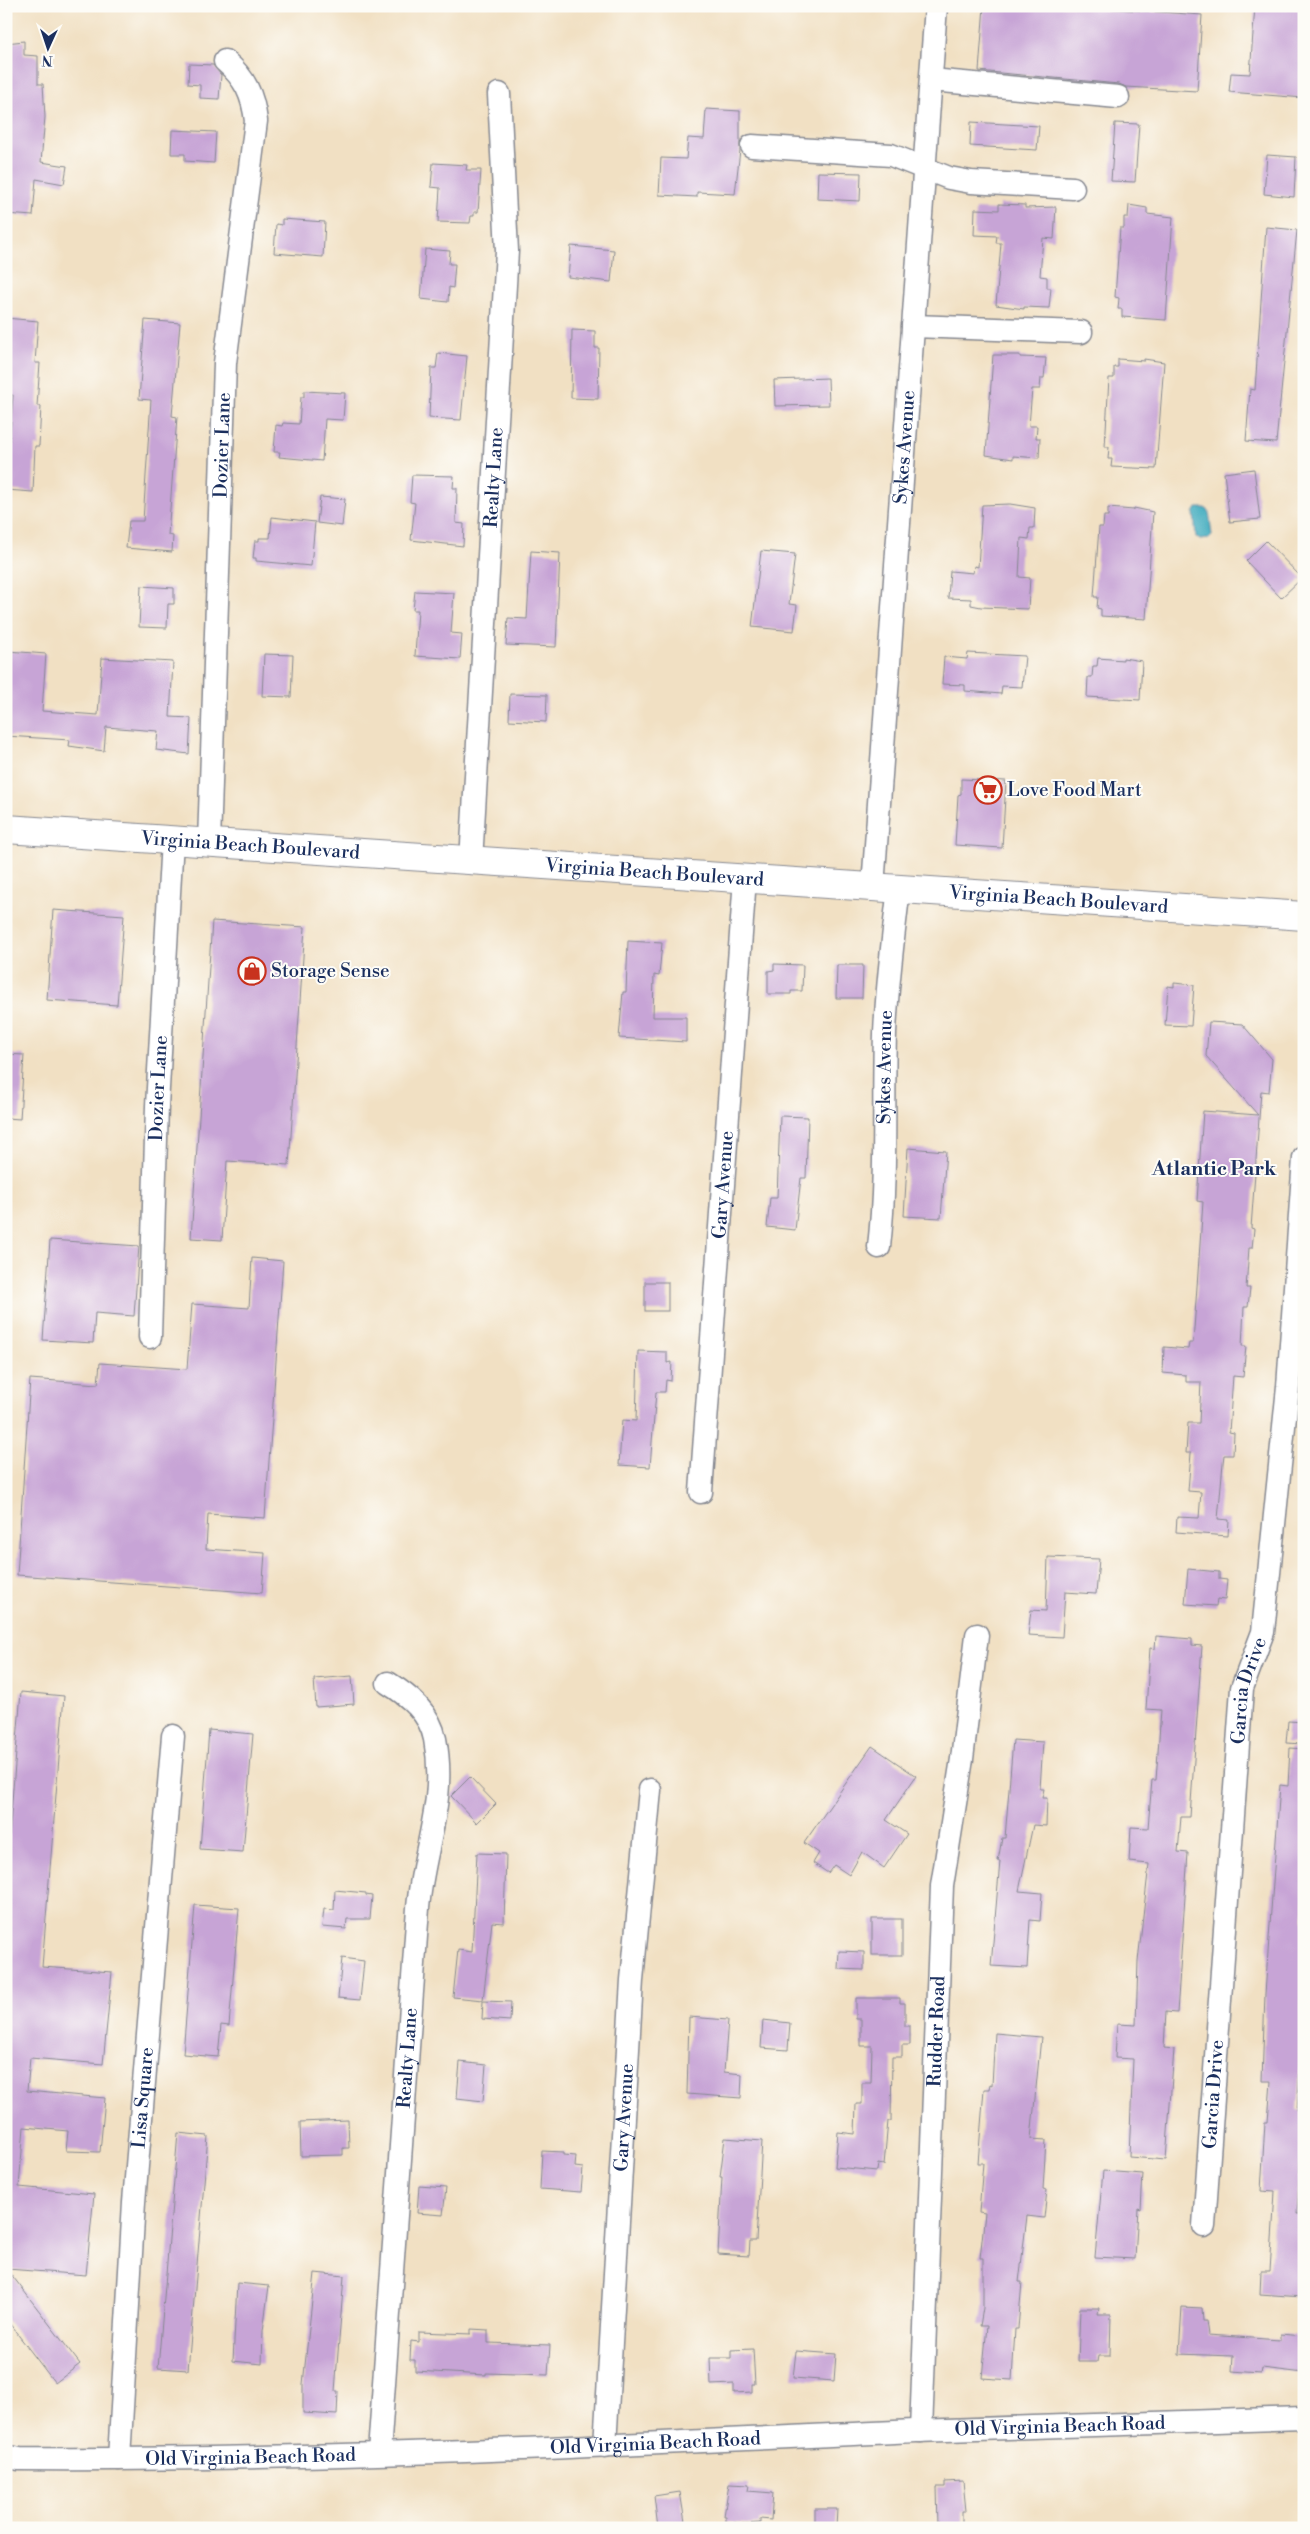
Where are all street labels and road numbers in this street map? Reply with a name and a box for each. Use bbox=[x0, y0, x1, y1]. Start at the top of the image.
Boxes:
street label: Sykes Avenue bbox=[888, 389, 920, 505]
street label: Dozier Lane bbox=[209, 392, 236, 498]
street label: Realty Lane bbox=[479, 427, 509, 529]
street label: Virginia Beach Boulevard bbox=[139, 826, 361, 865]
street label: Virginia Beach Boulevard bbox=[543, 853, 765, 892]
street label: Virginia Beach Boulevard bbox=[947, 880, 1169, 919]
street label: Sykes Avenue bbox=[872, 1009, 898, 1124]
street label: Dozier Lane bbox=[144, 1035, 173, 1141]
street label: Gary Avenue bbox=[707, 1130, 739, 1240]
street label: Garcia Drive bbox=[1226, 1634, 1272, 1745]
street label: Rudder Road bbox=[922, 1975, 951, 2087]
street label: Realty Lane bbox=[392, 2007, 423, 2109]
street label: Garcia Drive bbox=[1197, 2039, 1229, 2150]
street label: Lisa Square bbox=[127, 2046, 159, 2149]
street label: Gary Avenue bbox=[609, 2063, 639, 2172]
street label: Old Virginia Beach Road bbox=[954, 2411, 1166, 2442]
street label: Old Virginia Beach Road bbox=[550, 2426, 761, 2460]
street label: Old Virginia Beach Road bbox=[145, 2443, 357, 2471]

